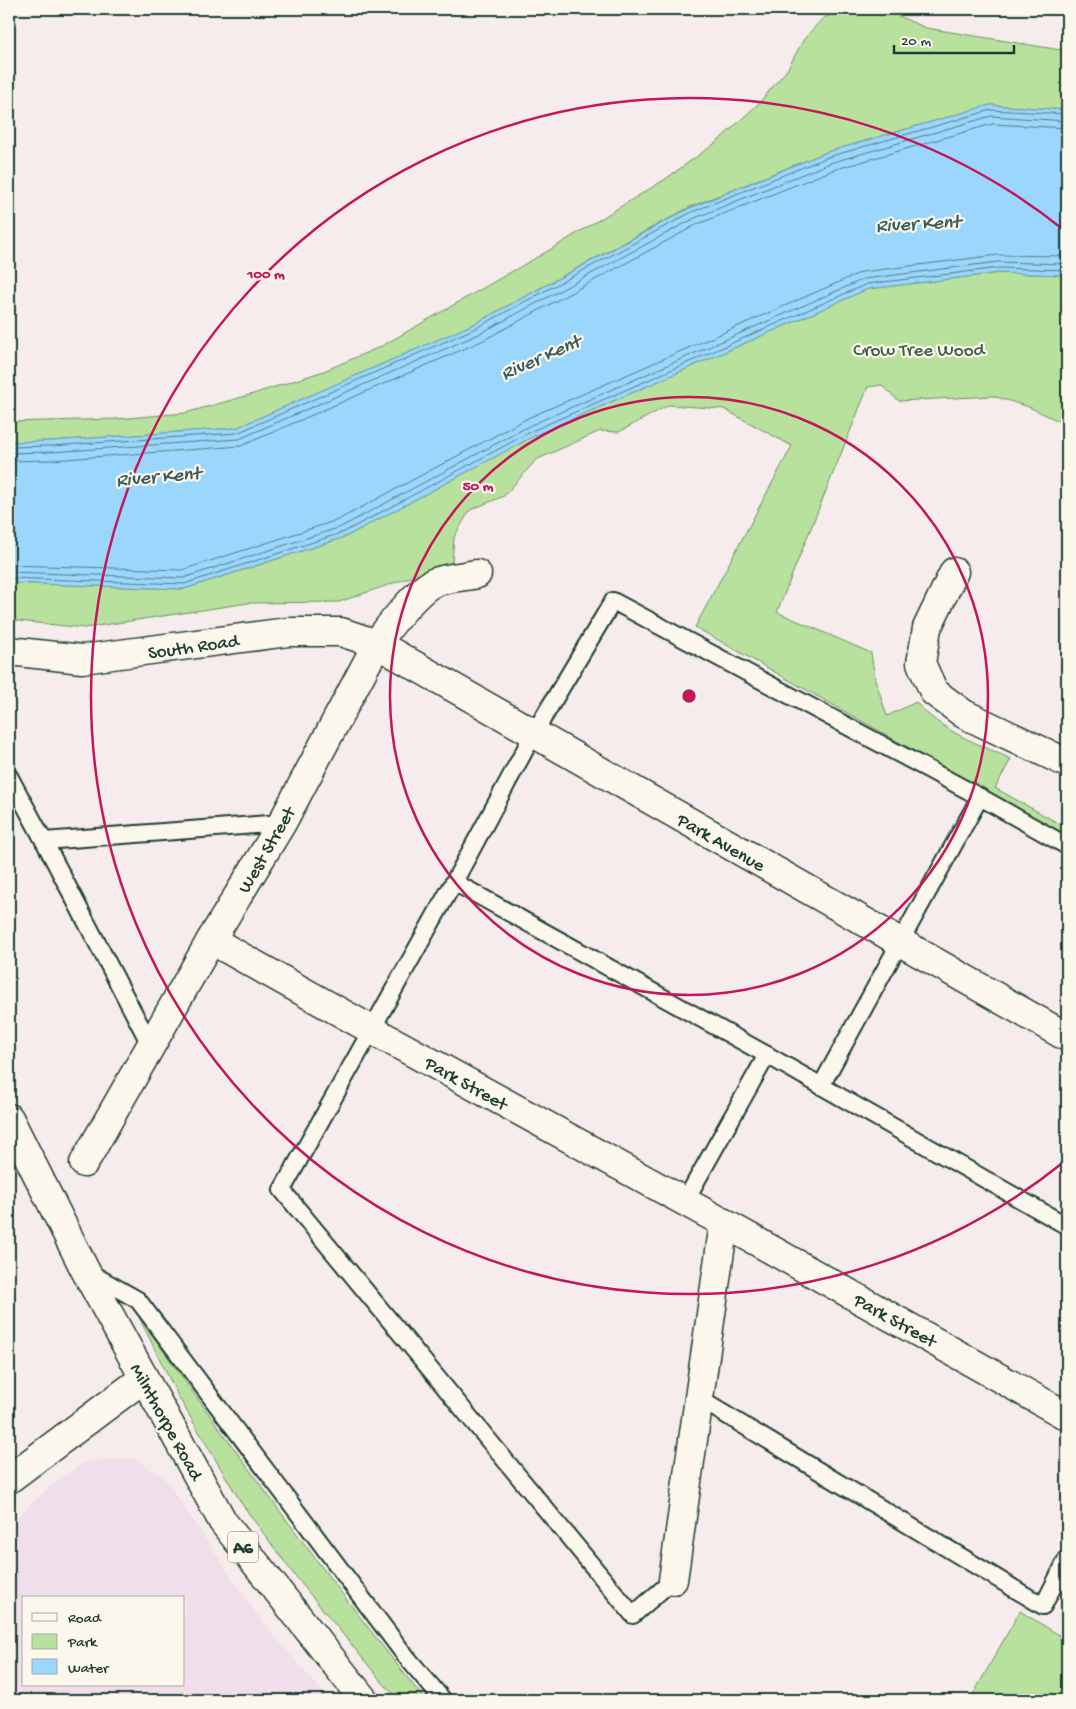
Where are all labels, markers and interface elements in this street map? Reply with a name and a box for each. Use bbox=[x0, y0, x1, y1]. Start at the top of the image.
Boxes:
scale bar bbox=[894, 22, 1014, 54]
text: 20 m bbox=[901, 33, 931, 51]
water label: River Kent bbox=[875, 212, 965, 239]
text: 100 m bbox=[246, 266, 285, 284]
water label: River Kent bbox=[498, 330, 588, 387]
park label: Crow Tree Wood bbox=[853, 340, 986, 363]
water label: River Kent bbox=[115, 463, 205, 494]
text: 50 m bbox=[463, 478, 494, 496]
street label: South Road bbox=[147, 630, 242, 666]
centre of rings bbox=[680, 687, 698, 705]
street label: West Street bbox=[234, 802, 303, 898]
street label: Park Avenue bbox=[671, 809, 769, 879]
street label: Park Street bbox=[419, 1052, 513, 1118]
street label: Park Street bbox=[848, 1289, 942, 1355]
street label: Milnthorpe Road bbox=[123, 1360, 207, 1487]
road number: A6 bbox=[228, 1531, 258, 1562]
legend bbox=[22, 1596, 185, 1686]
text: Road bbox=[68, 1610, 102, 1628]
text: Park bbox=[67, 1634, 98, 1652]
text: Water bbox=[68, 1660, 110, 1678]

